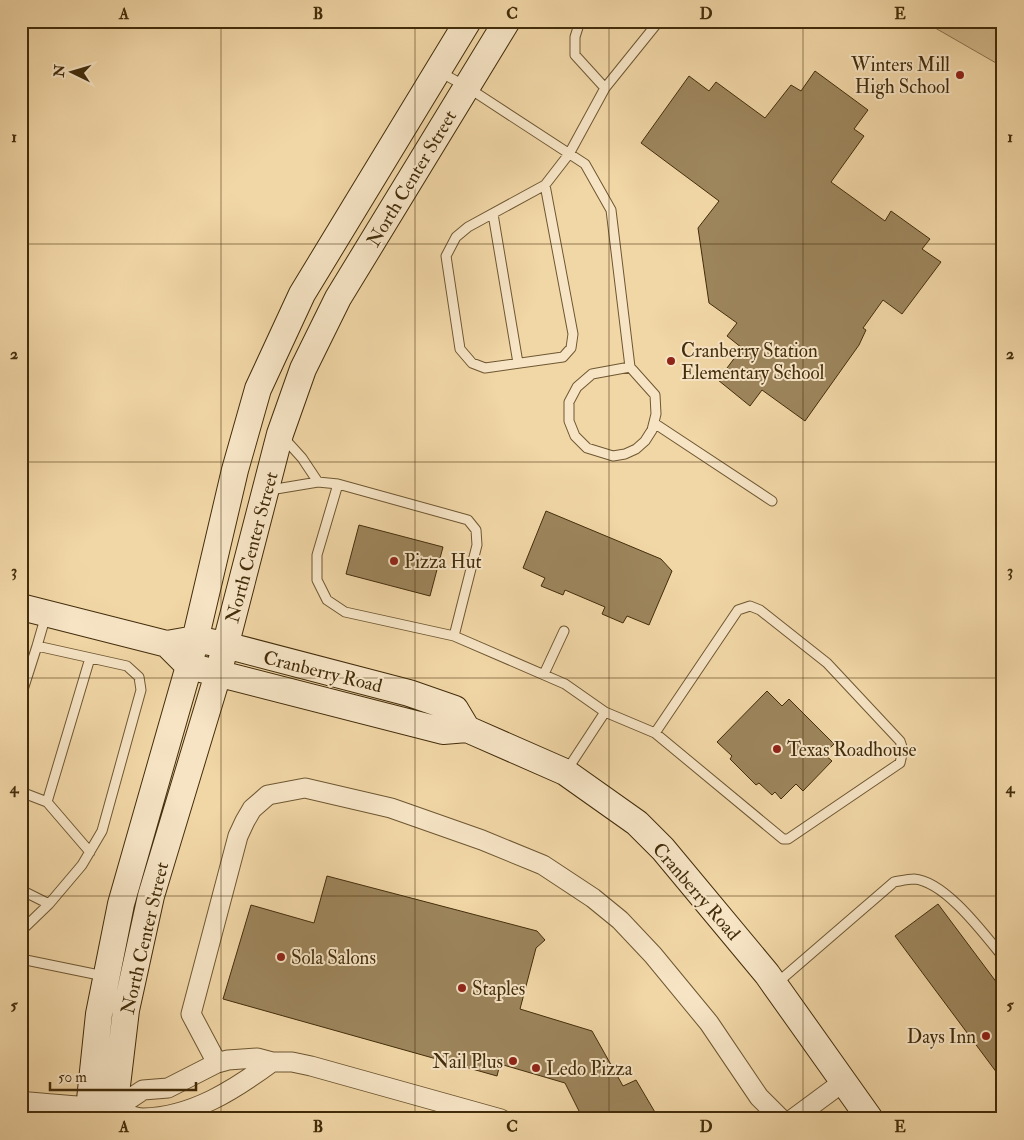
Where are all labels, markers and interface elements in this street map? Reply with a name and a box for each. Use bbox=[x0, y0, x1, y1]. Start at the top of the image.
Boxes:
text: A bbox=[118, 4, 130, 24]
text: B bbox=[313, 4, 323, 24]
text: C bbox=[506, 4, 518, 24]
text: D bbox=[699, 4, 713, 24]
text: E bbox=[894, 4, 906, 24]
north arrow bbox=[48, 48, 98, 98]
place label: Winters Mill High School bbox=[850, 53, 950, 99]
text: N bbox=[50, 63, 69, 79]
marker: Winters Mill High School bbox=[954, 69, 966, 81]
street label: North Center Street bbox=[362, 106, 462, 251]
text: 1 bbox=[11, 127, 17, 147]
text: 1 bbox=[1007, 127, 1013, 147]
place label: Cranberry Station Elementary School bbox=[681, 339, 825, 385]
text: 2 bbox=[10, 344, 18, 364]
text: 2 bbox=[1006, 344, 1014, 364]
marker: Cranberry Station Elementary School bbox=[665, 355, 677, 367]
street label: North Center Street bbox=[220, 469, 284, 625]
place label: Pizza Hut bbox=[404, 550, 482, 574]
marker: Pizza Hut bbox=[388, 555, 400, 567]
text: 3 bbox=[11, 561, 17, 581]
text: 3 bbox=[1007, 561, 1013, 581]
street label: Cranberry Road bbox=[261, 646, 385, 699]
place label: Texas Roadhouse bbox=[787, 738, 917, 762]
marker: Texas Roadhouse bbox=[771, 743, 783, 755]
text: 4 bbox=[9, 778, 20, 798]
text: 4 bbox=[1005, 778, 1016, 798]
street label: Cranberry Road bbox=[647, 838, 746, 946]
street label: North Center Street bbox=[116, 860, 174, 1017]
place label: Sola Salons bbox=[291, 946, 376, 970]
marker: Sola Salons bbox=[275, 951, 287, 963]
place label: Staples bbox=[472, 977, 525, 1002]
marker: Staples bbox=[456, 982, 468, 994]
text: 5 bbox=[10, 995, 18, 1015]
text: 5 bbox=[1006, 995, 1014, 1015]
place label: Days Inn bbox=[907, 1025, 976, 1049]
marker: Days Inn bbox=[980, 1030, 992, 1042]
place label: Nail Plus bbox=[432, 1050, 503, 1074]
marker: Nail Plus bbox=[507, 1055, 519, 1067]
place label: Ledo Pizza bbox=[546, 1057, 633, 1081]
scale bar bbox=[50, 1060, 196, 1092]
marker: Ledo Pizza bbox=[530, 1062, 542, 1074]
text: 50 m bbox=[58, 1068, 87, 1087]
text: A bbox=[118, 1117, 130, 1137]
text: B bbox=[313, 1117, 323, 1137]
text: C bbox=[506, 1117, 518, 1137]
text: D bbox=[699, 1117, 713, 1137]
text: E bbox=[894, 1117, 906, 1137]

